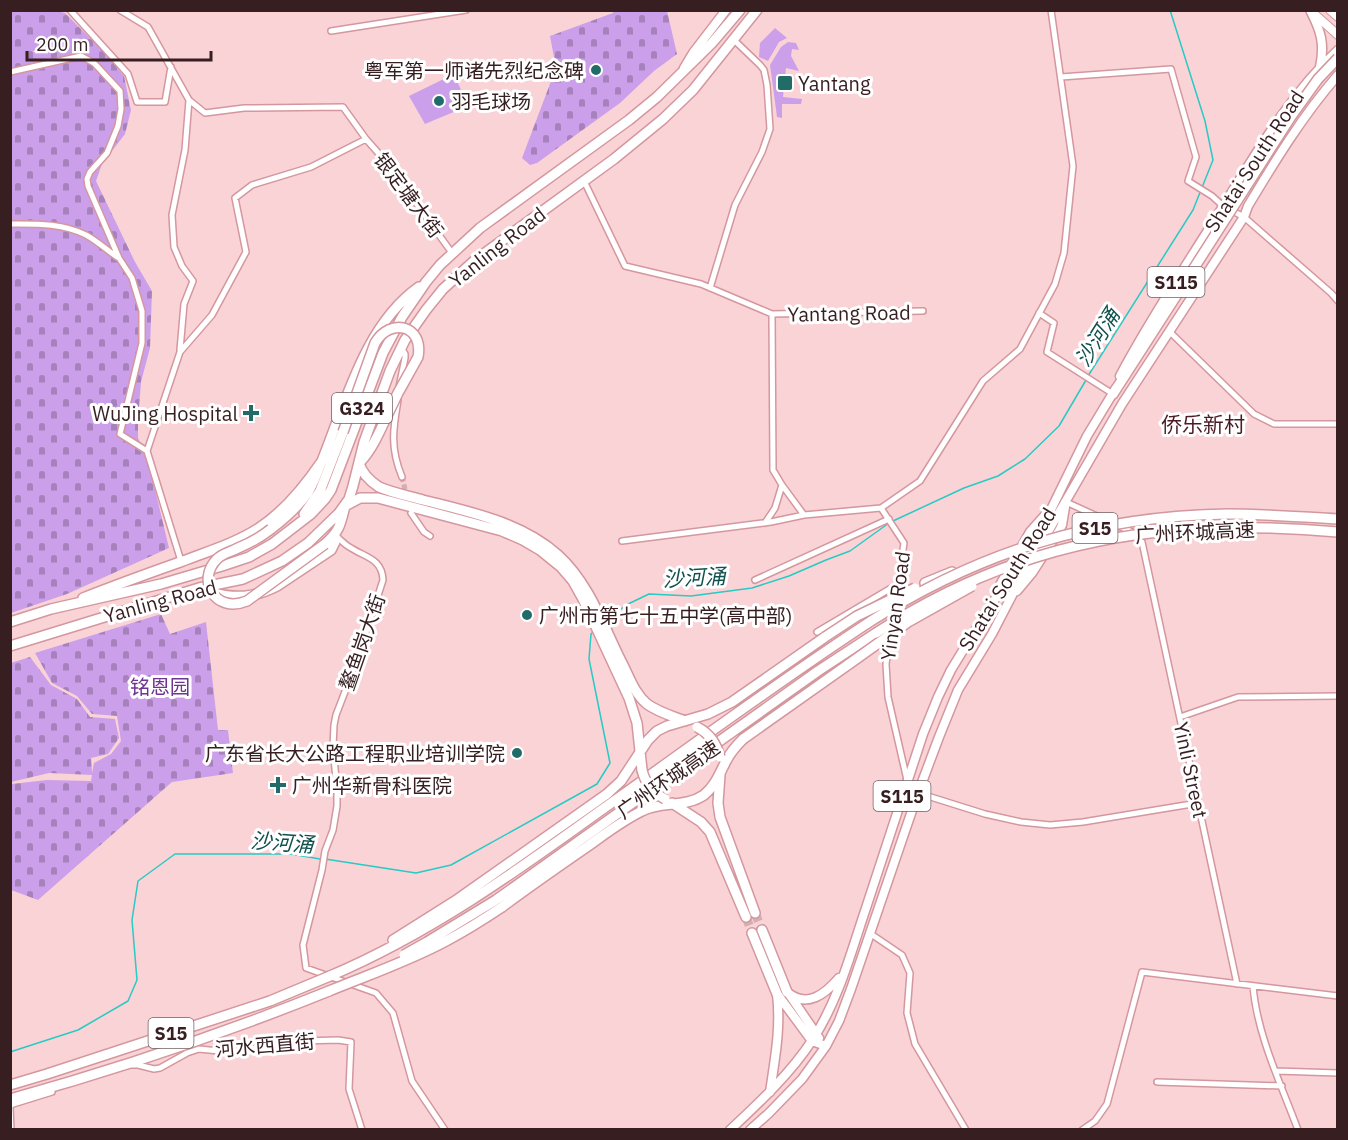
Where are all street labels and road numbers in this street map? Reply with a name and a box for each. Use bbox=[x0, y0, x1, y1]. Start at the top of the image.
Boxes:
street label: Shatai South Road bbox=[1198, 85, 1310, 237]
street label: 银定塘大街 bbox=[368, 147, 450, 243]
street label: Yanling Road bbox=[443, 201, 551, 293]
road number: S115 bbox=[1148, 267, 1204, 297]
street label: Yantang Road bbox=[787, 298, 911, 328]
road number: G324 bbox=[332, 393, 392, 423]
street label: Shatai South Road bbox=[952, 502, 1062, 656]
road number: S15 bbox=[1072, 513, 1118, 543]
street label: 广州环城高速 bbox=[1134, 515, 1256, 549]
street label: Yinyan Road bbox=[874, 550, 916, 662]
street label: Yanling Road bbox=[100, 573, 220, 629]
street label: 鳌鱼岗大街 bbox=[333, 590, 391, 694]
street label: Yinli Street bbox=[1168, 719, 1214, 821]
street label: 广州环城高速 bbox=[611, 734, 725, 824]
road number: S115 bbox=[874, 781, 930, 811]
road number: S15 bbox=[148, 1018, 194, 1048]
street label: 河水西直街 bbox=[214, 1027, 316, 1063]

